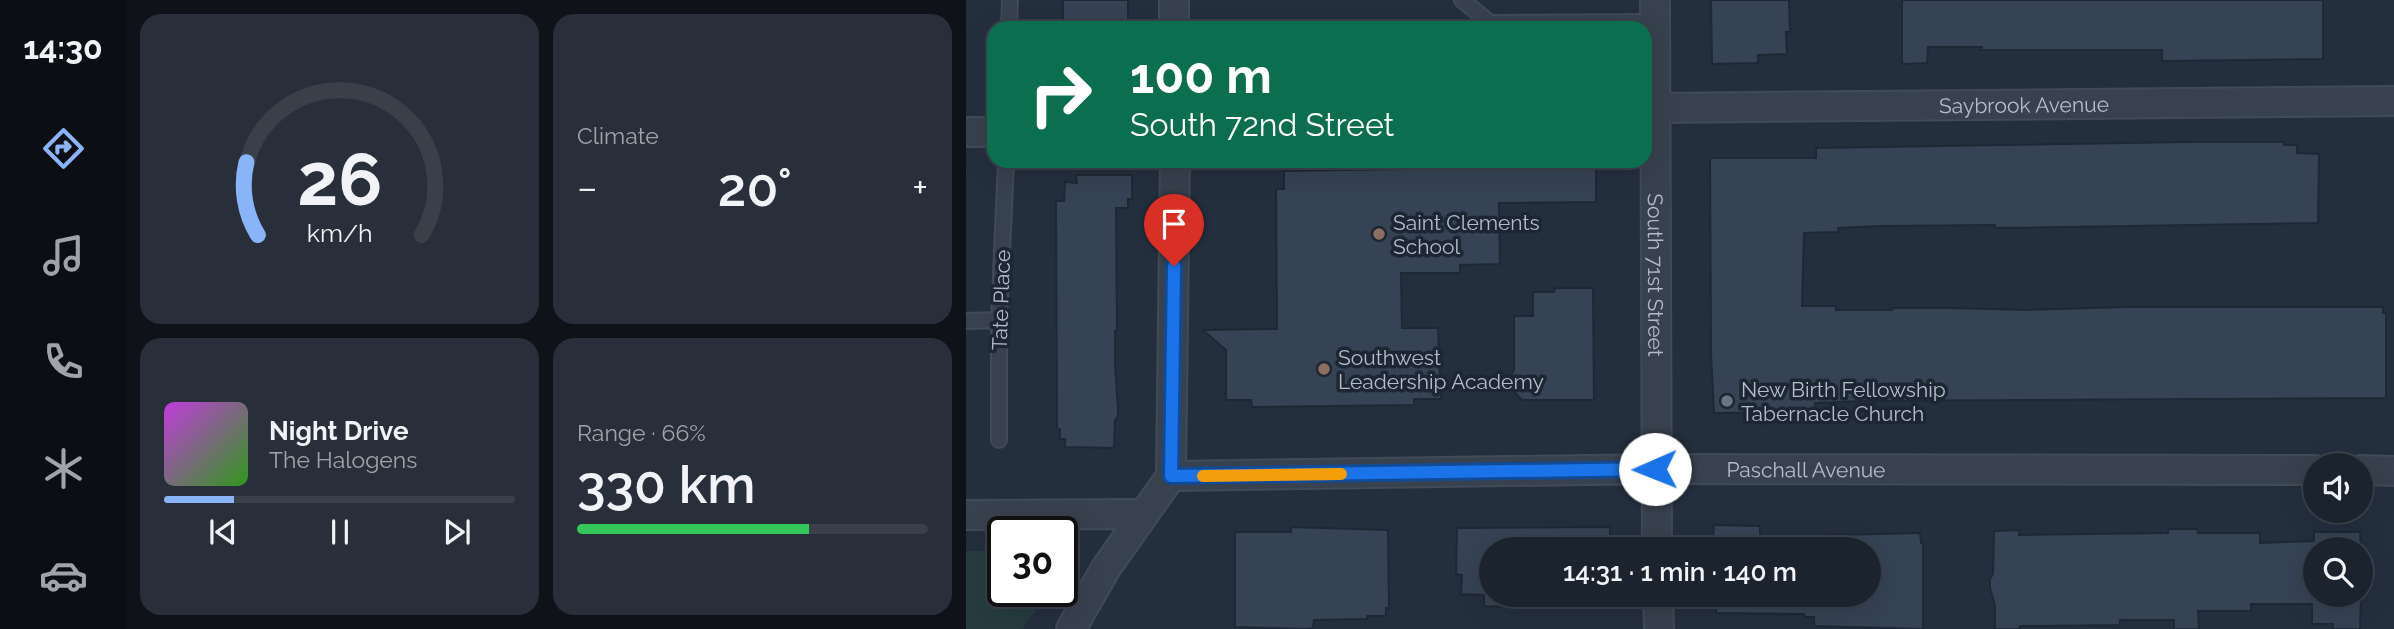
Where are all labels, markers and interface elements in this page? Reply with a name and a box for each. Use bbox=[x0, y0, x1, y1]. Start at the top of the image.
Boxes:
text: 14:30 bbox=[23, 29, 103, 66]
text: 100 m bbox=[1130, 47, 1272, 104]
icon: right bbox=[1015, 49, 1106, 140]
street label: Saybrook Avenue bbox=[1939, 91, 2109, 118]
text: South 72nd Street bbox=[1130, 106, 1394, 143]
text: Climate bbox=[577, 122, 659, 149]
icon: directions bbox=[39, 124, 88, 173]
text: 26 bbox=[297, 137, 382, 222]
text: 20° bbox=[718, 157, 792, 218]
text: − bbox=[577, 165, 597, 210]
text: + bbox=[912, 165, 928, 210]
street label: South 71st Street bbox=[1643, 193, 1669, 357]
pin bbox=[1144, 194, 1204, 266]
icon: arrive bbox=[1155, 205, 1193, 243]
place label: Saint Clements School bbox=[1393, 210, 1540, 259]
text: km/h bbox=[307, 218, 372, 248]
marker: Saint Clements School bbox=[1371, 226, 1387, 242]
icon: music bbox=[39, 231, 88, 280]
street label: Tate Place bbox=[987, 249, 1015, 351]
icon: phone bbox=[39, 337, 88, 386]
place label: Southwest Leadership Academy bbox=[1338, 345, 1544, 394]
marker: Southwest Leadership Academy bbox=[1316, 361, 1332, 377]
place label: New Birth Fellowship Tabernacle Church bbox=[1741, 377, 1946, 426]
marker: New Birth Fellowship Tabernacle Church bbox=[1719, 393, 1735, 409]
text: Night Drive bbox=[269, 416, 408, 446]
text: Range · 66% bbox=[577, 419, 706, 446]
position arrow bbox=[1618, 432, 1692, 506]
icon: climate bbox=[39, 444, 88, 493]
text: The Halogens bbox=[269, 446, 417, 473]
map controls bbox=[2303, 453, 2373, 607]
button: sound bbox=[2303, 453, 2373, 523]
text: 330 km bbox=[577, 454, 756, 515]
street label: Paschall Avenue bbox=[1726, 457, 1885, 482]
icon: previous bbox=[204, 513, 242, 551]
icon: pause bbox=[321, 513, 359, 551]
icon: next bbox=[438, 513, 476, 551]
speed limit sign: 30 bbox=[987, 516, 1078, 607]
button: search bbox=[2303, 537, 2373, 607]
icon: car bbox=[39, 551, 88, 600]
text: 14:31 · 1 min · 140 m bbox=[1563, 557, 1797, 587]

